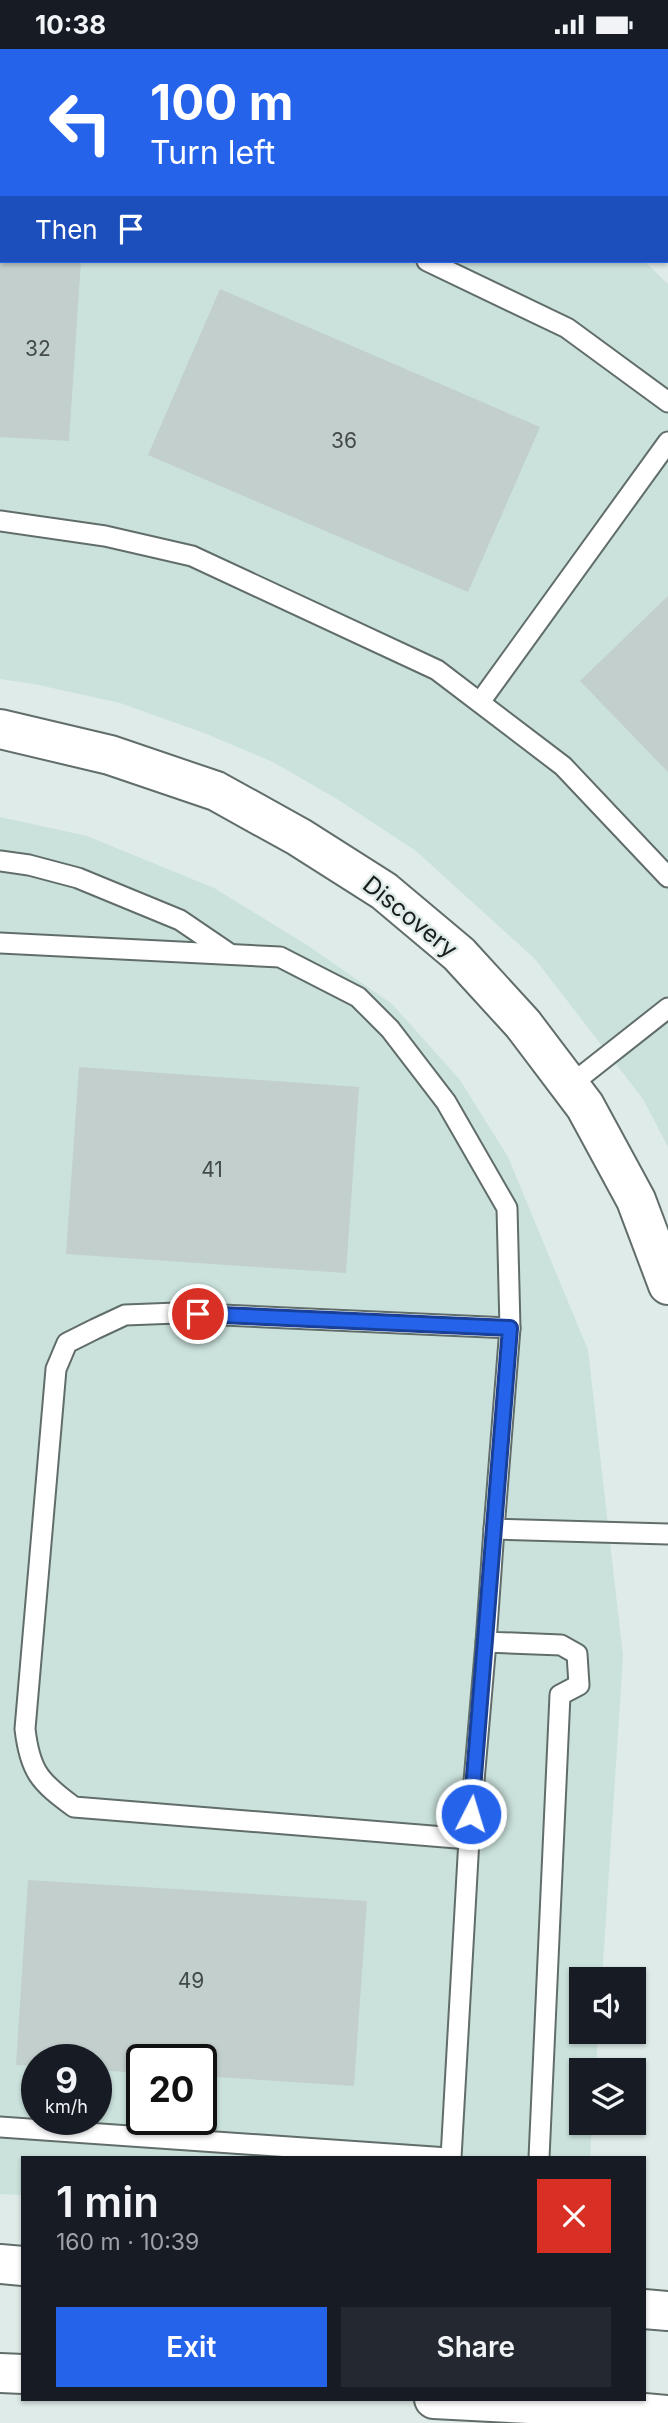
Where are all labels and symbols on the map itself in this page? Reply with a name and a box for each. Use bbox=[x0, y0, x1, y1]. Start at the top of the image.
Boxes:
house number: 32 bbox=[25, 336, 51, 361]
house number: 36 bbox=[331, 428, 357, 453]
street label: Discovery bbox=[357, 870, 463, 964]
house number: 41 bbox=[201, 1157, 223, 1182]
pin bbox=[168, 1284, 228, 1344]
position arrow bbox=[434, 1777, 508, 1851]
house number: 49 bbox=[178, 1968, 204, 1993]
speed limit sign: 20 bbox=[126, 2044, 217, 2135]

